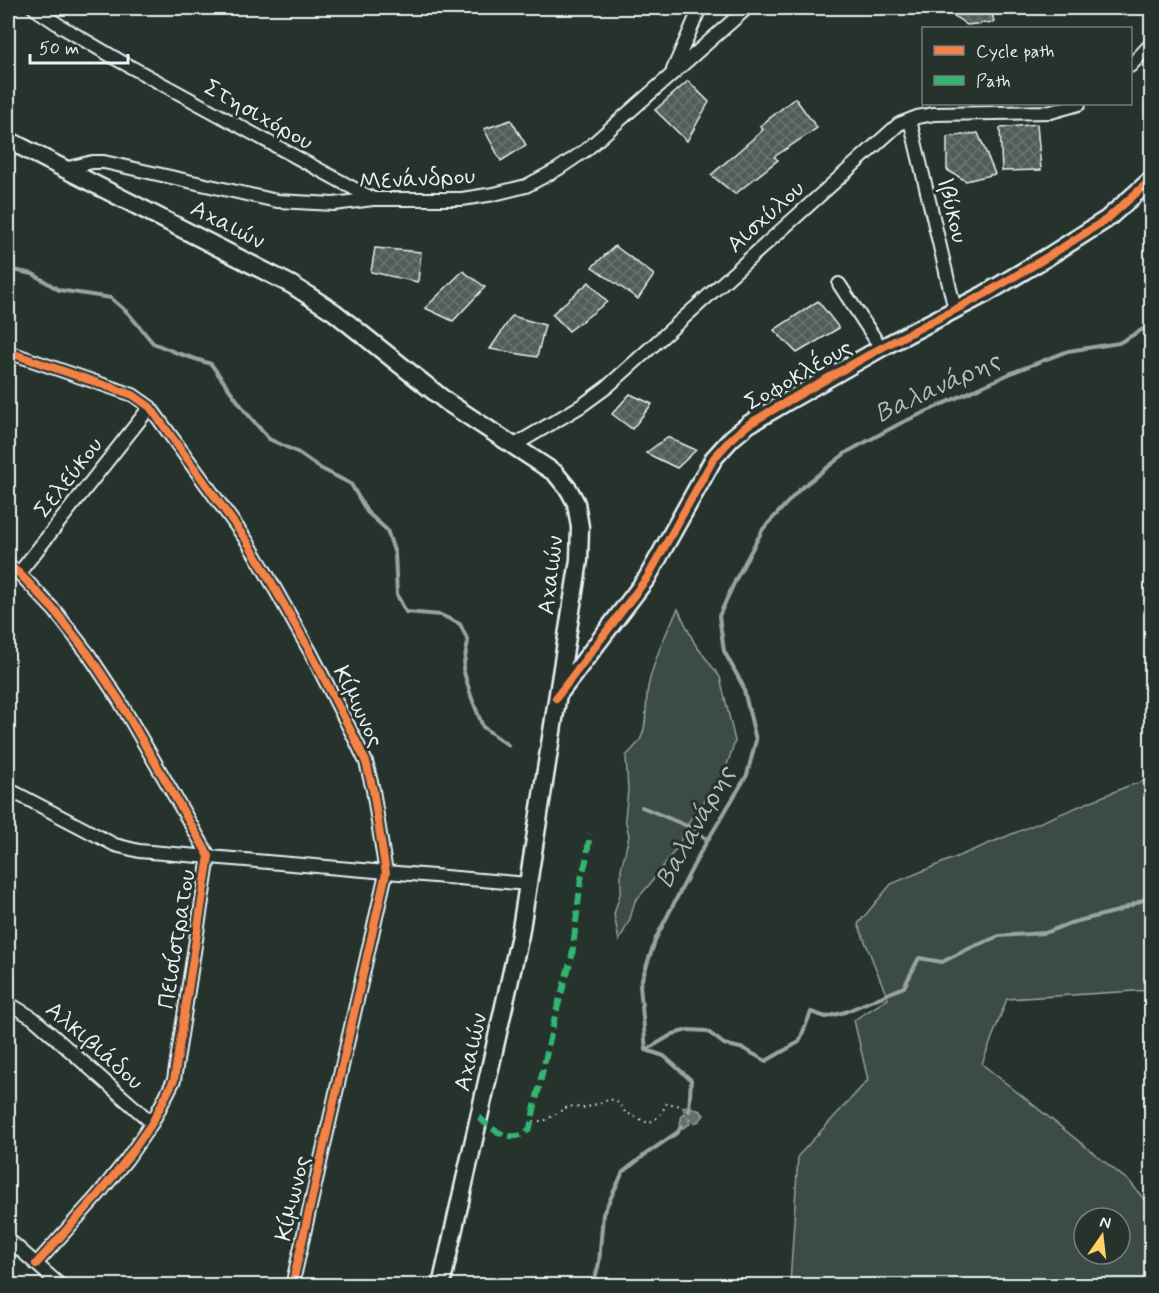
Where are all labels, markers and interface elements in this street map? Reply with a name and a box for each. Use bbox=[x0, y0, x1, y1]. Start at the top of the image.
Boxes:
scale bar bbox=[30, 27, 128, 65]
legend bbox=[922, 27, 1132, 105]
text: 50 m bbox=[39, 37, 79, 61]
text: Cycle path bbox=[976, 40, 1054, 64]
text: Path bbox=[976, 70, 1011, 94]
street label: Στησιχόρου bbox=[198, 73, 319, 158]
street label: Μενάνδρου bbox=[358, 161, 476, 198]
street label: Αισχύλου bbox=[720, 174, 812, 260]
street label: Ιβύκου bbox=[928, 174, 975, 247]
street label: Αχαιών bbox=[185, 193, 270, 257]
street label: Σοφοκλέους bbox=[739, 331, 858, 419]
water label: Βαλανάρης bbox=[870, 344, 1007, 431]
street label: Σελεύκου bbox=[28, 431, 111, 525]
street label: Αχαιών bbox=[531, 534, 572, 617]
street label: Κίμωνος bbox=[325, 661, 391, 753]
water label: Βαλανάρης bbox=[649, 759, 744, 894]
street label: Πεισίστρατου bbox=[151, 867, 204, 1011]
street label: Αλκιβιάδου bbox=[38, 995, 150, 1097]
street label: Αχαιών bbox=[447, 1010, 496, 1095]
street label: Κίμωνος bbox=[269, 1152, 318, 1244]
north arrow bbox=[1072, 1206, 1132, 1266]
text: N bbox=[1098, 1211, 1113, 1234]

